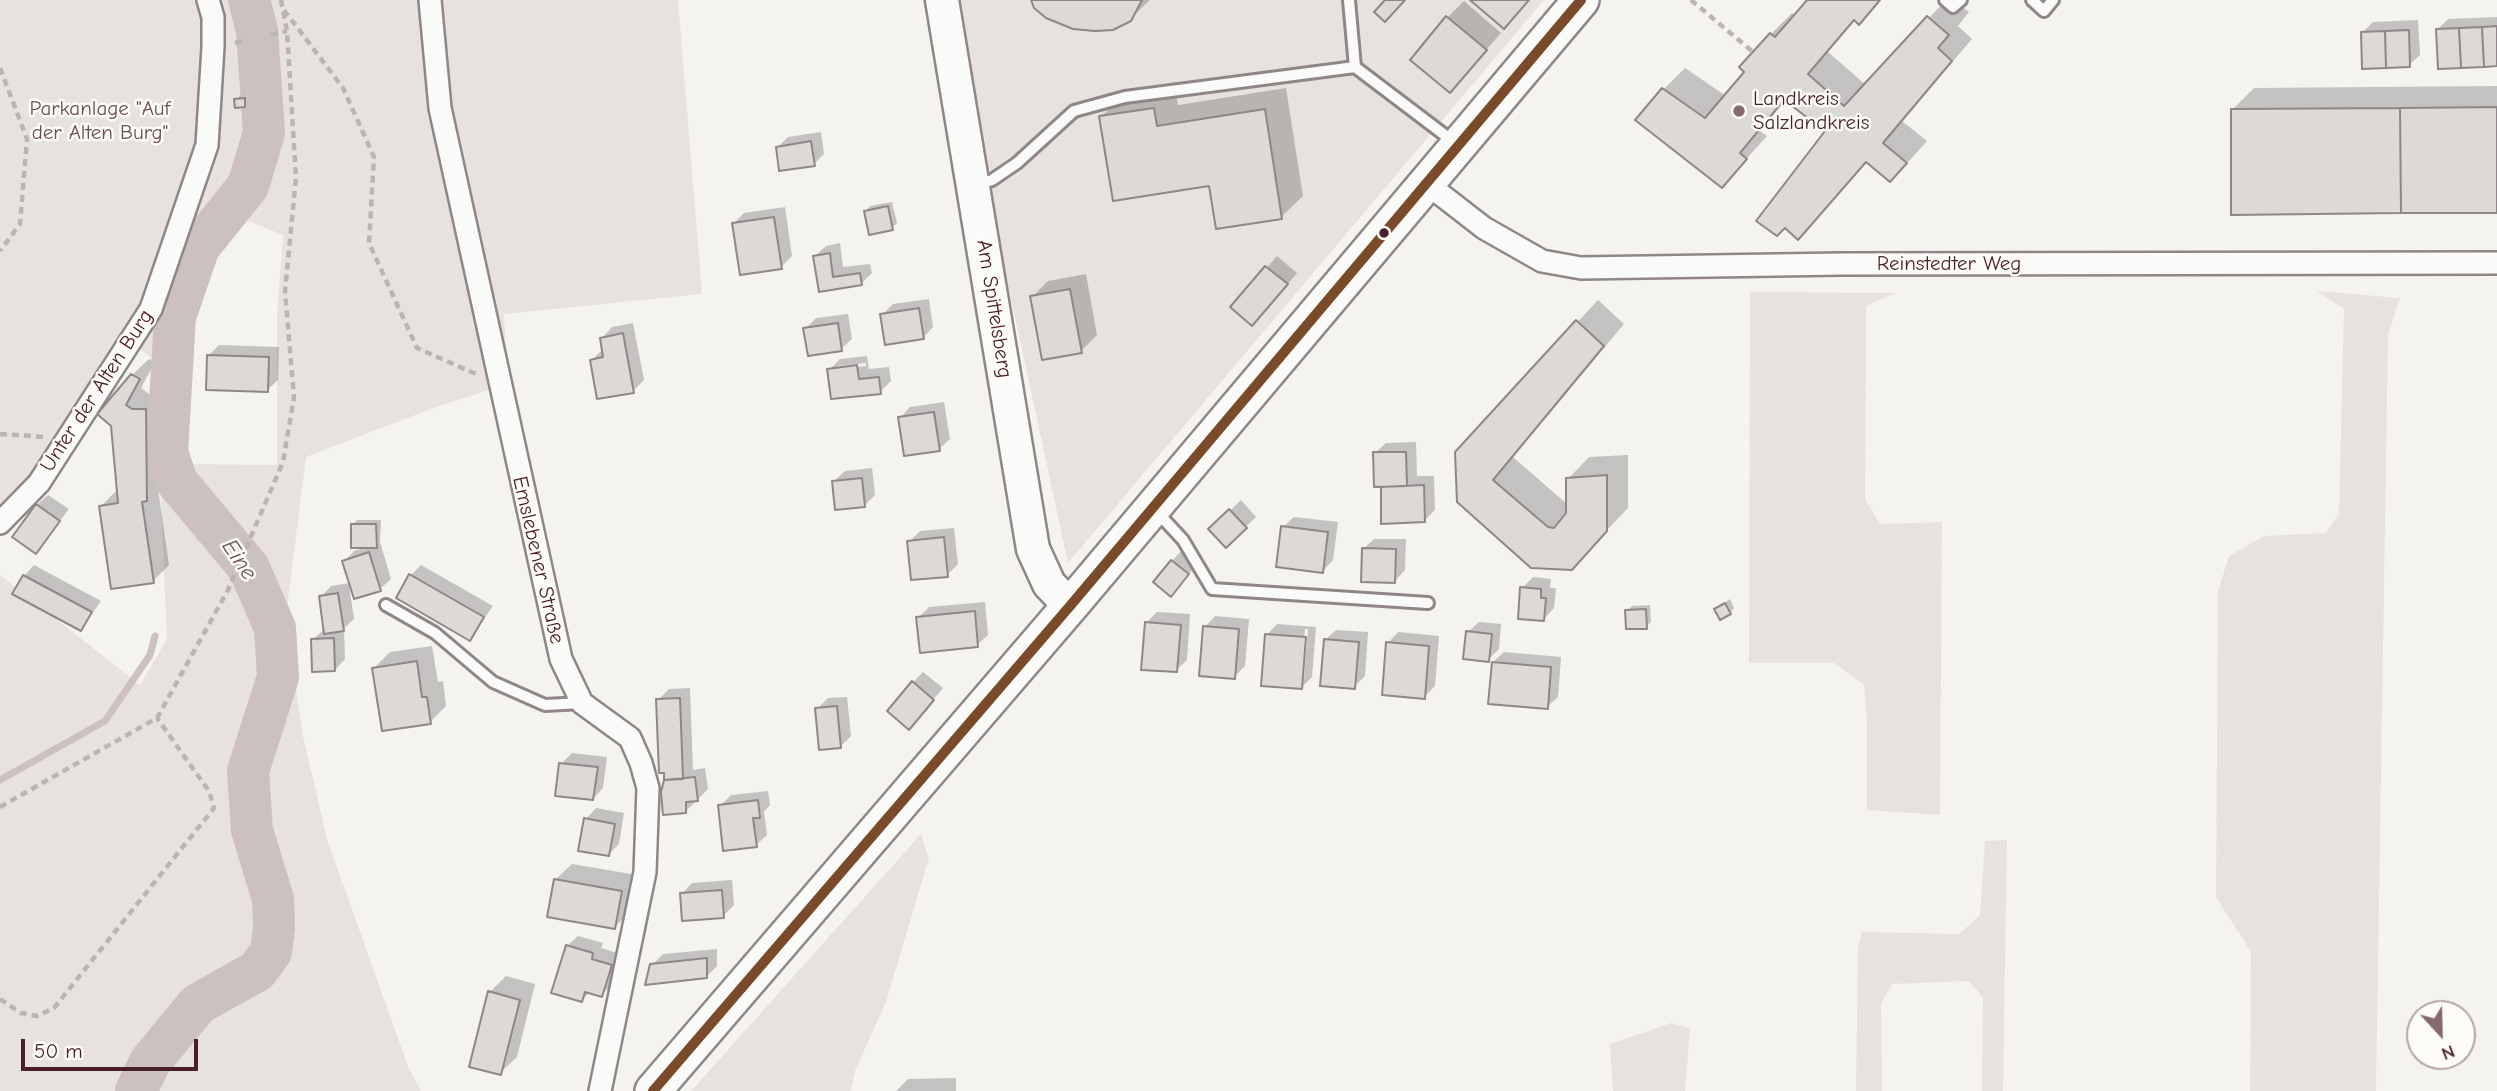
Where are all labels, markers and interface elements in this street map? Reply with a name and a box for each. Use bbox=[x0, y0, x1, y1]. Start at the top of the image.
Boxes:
place label: Landkreis Salzlandkreis bbox=[1753, 86, 1869, 136]
park label: Parkanlage "Auf der Alten Burg" bbox=[30, 96, 170, 146]
marker: Landkreis Salzlandkreis bbox=[1731, 103, 1747, 119]
unlabelled marker bbox=[1377, 226, 1391, 240]
street label: Am Spittelsberg bbox=[971, 238, 1017, 380]
street label: Reinstedter Weg bbox=[1877, 251, 2021, 277]
street label: Unter der Alten Burg bbox=[35, 305, 159, 477]
street label: Emslebener Straße bbox=[506, 474, 570, 646]
water label: Eine bbox=[215, 534, 263, 586]
north arrow bbox=[2406, 1000, 2476, 1070]
scale bar bbox=[24, 1024, 201, 1068]
text: 50 m bbox=[34, 1039, 83, 1063]
text: N bbox=[2438, 1040, 2458, 1065]

